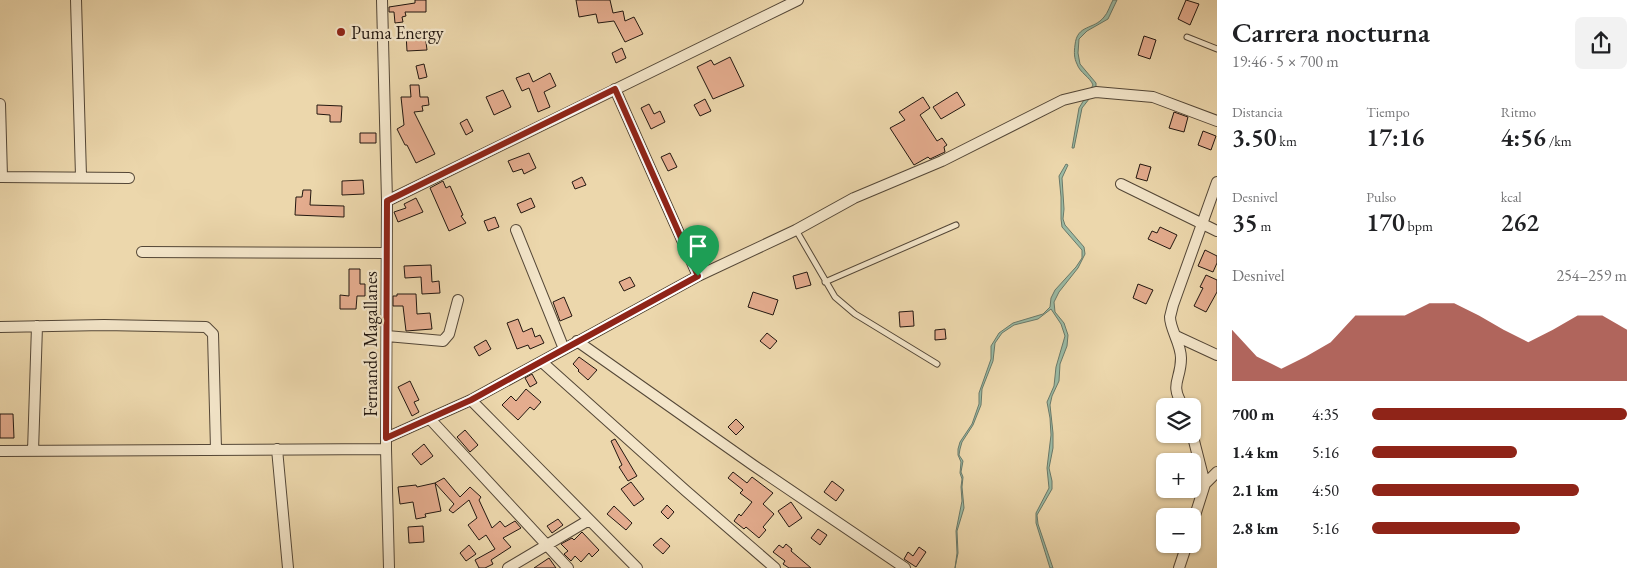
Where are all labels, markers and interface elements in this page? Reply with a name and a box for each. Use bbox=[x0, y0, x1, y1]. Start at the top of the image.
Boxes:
text: Carrera nocturna bbox=[1232, 14, 1430, 50]
button: share bbox=[1575, 17, 1627, 69]
place label: Puma Energy bbox=[351, 21, 444, 44]
marker: Puma Energy bbox=[335, 26, 347, 38]
text: 19:46 · 5 × 700 m bbox=[1232, 51, 1339, 72]
text: Distancia bbox=[1232, 103, 1283, 121]
text: Tiempo bbox=[1366, 103, 1410, 121]
text: Ritmo bbox=[1501, 103, 1536, 121]
text: 3.50 bbox=[1232, 121, 1277, 153]
text: 17:16 bbox=[1366, 121, 1424, 153]
text: 4:56 bbox=[1501, 121, 1546, 153]
text: km bbox=[1277, 132, 1297, 150]
text: /km bbox=[1546, 132, 1572, 150]
text: Desnivel bbox=[1232, 188, 1278, 206]
text: Pulso bbox=[1366, 188, 1396, 206]
text: kcal bbox=[1501, 188, 1522, 206]
text: 35 bbox=[1232, 206, 1258, 238]
text: 170 bbox=[1366, 206, 1405, 238]
text: 262 bbox=[1501, 206, 1539, 238]
text: m bbox=[1258, 217, 1271, 235]
text: bpm bbox=[1405, 217, 1433, 235]
pin bbox=[677, 225, 719, 276]
icon: arrive bbox=[684, 232, 712, 260]
text: Desnivel bbox=[1232, 265, 1285, 286]
text: 254–259 m bbox=[1556, 265, 1627, 286]
street label: Fernando Magallanes bbox=[359, 271, 382, 417]
map controls bbox=[1156, 398, 1201, 553]
button: layers bbox=[1156, 398, 1201, 443]
text: 700 m bbox=[1232, 404, 1274, 425]
text: 4:35 bbox=[1312, 404, 1339, 425]
text: 1.4 km bbox=[1232, 442, 1278, 463]
text: 5:16 bbox=[1312, 442, 1339, 463]
button: + bbox=[1156, 453, 1201, 498]
text: 2.1 km bbox=[1232, 480, 1278, 501]
text: 4:50 bbox=[1312, 480, 1339, 501]
button: − bbox=[1156, 508, 1201, 553]
text: 2.8 km bbox=[1232, 518, 1278, 539]
text: 5:16 bbox=[1312, 518, 1339, 539]

